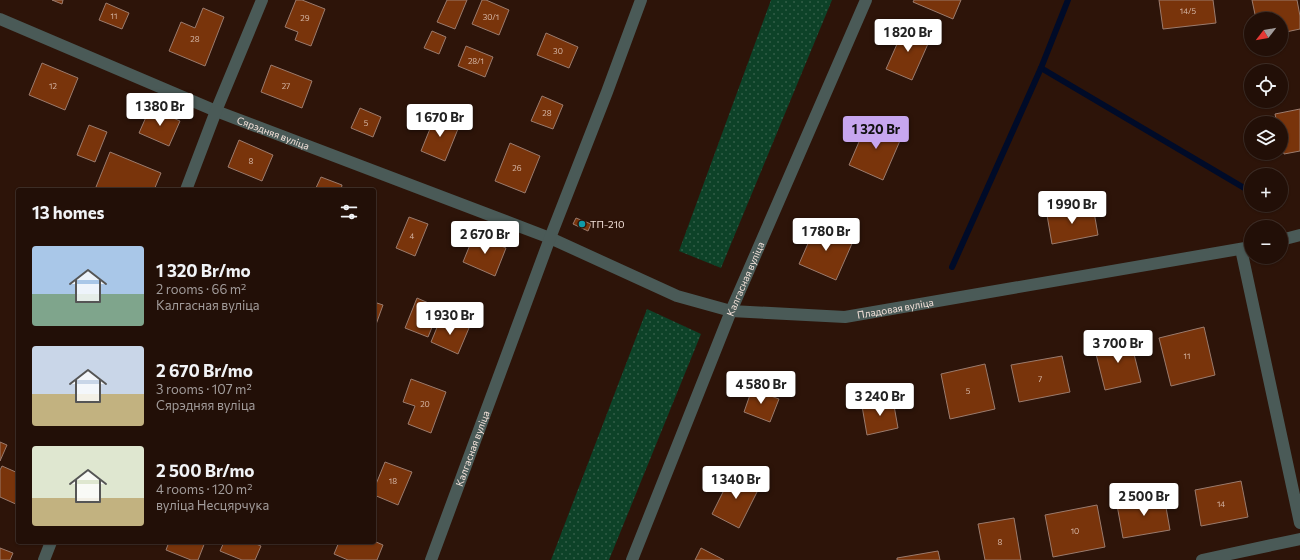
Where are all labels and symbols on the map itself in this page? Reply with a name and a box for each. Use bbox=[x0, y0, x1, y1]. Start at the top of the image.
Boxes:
house number: 14/5 bbox=[1180, 6, 1197, 16]
house number: 11 bbox=[111, 11, 117, 21]
house number: 30/1 bbox=[483, 12, 499, 22]
north arrow bbox=[1244, 12, 1288, 56]
house number: 29 bbox=[300, 13, 310, 23]
pin: 1 820 Br bbox=[867, 19, 949, 53]
house number: 28 bbox=[190, 34, 200, 44]
house number: 30 bbox=[553, 46, 563, 56]
house number: 28/1 bbox=[468, 56, 484, 66]
house number: 12 bbox=[49, 81, 57, 91]
house number: 27 bbox=[282, 81, 290, 91]
pin: 1 380 Br bbox=[119, 93, 201, 127]
pin: 1 670 Br bbox=[399, 104, 481, 138]
house number: 28 bbox=[542, 108, 552, 118]
street label: Сярэдняя вуліца bbox=[235, 114, 311, 152]
pin: 1 320 Br bbox=[835, 116, 917, 150]
house number: 5 bbox=[364, 118, 369, 128]
house number: 8 bbox=[249, 156, 254, 166]
house number: 26 bbox=[512, 163, 522, 173]
pin: 1 990 Br bbox=[1031, 191, 1113, 225]
place label: ТП-210 bbox=[590, 218, 624, 230]
pin: 1 780 Br bbox=[785, 218, 867, 252]
marker: ТП-210 bbox=[577, 219, 587, 229]
pin: 2 670 Br bbox=[444, 221, 526, 255]
house number: 4 bbox=[410, 231, 415, 241]
street label: Калгасная вуліца bbox=[724, 240, 766, 318]
street label: Пладовая вуліца bbox=[856, 296, 935, 321]
pin: 1 930 Br bbox=[409, 302, 491, 336]
pin: 3 700 Br bbox=[1077, 330, 1159, 364]
house number: 11 bbox=[1184, 351, 1190, 361]
pin: 4 580 Br bbox=[720, 371, 802, 405]
house number: 7 bbox=[1038, 374, 1042, 384]
pin: 3 240 Br bbox=[839, 383, 921, 417]
house number: 5 bbox=[966, 386, 971, 396]
house number: 20 bbox=[420, 399, 430, 409]
street label: Калгасная вуліца bbox=[453, 409, 492, 488]
pin: 1 340 Br bbox=[695, 466, 777, 500]
house number: 18 bbox=[389, 476, 397, 486]
pin: 2 500 Br bbox=[1103, 483, 1185, 517]
house number: 14 bbox=[1217, 499, 1225, 509]
house number: 10 bbox=[1071, 526, 1079, 536]
house number: 8 bbox=[998, 537, 1003, 547]

